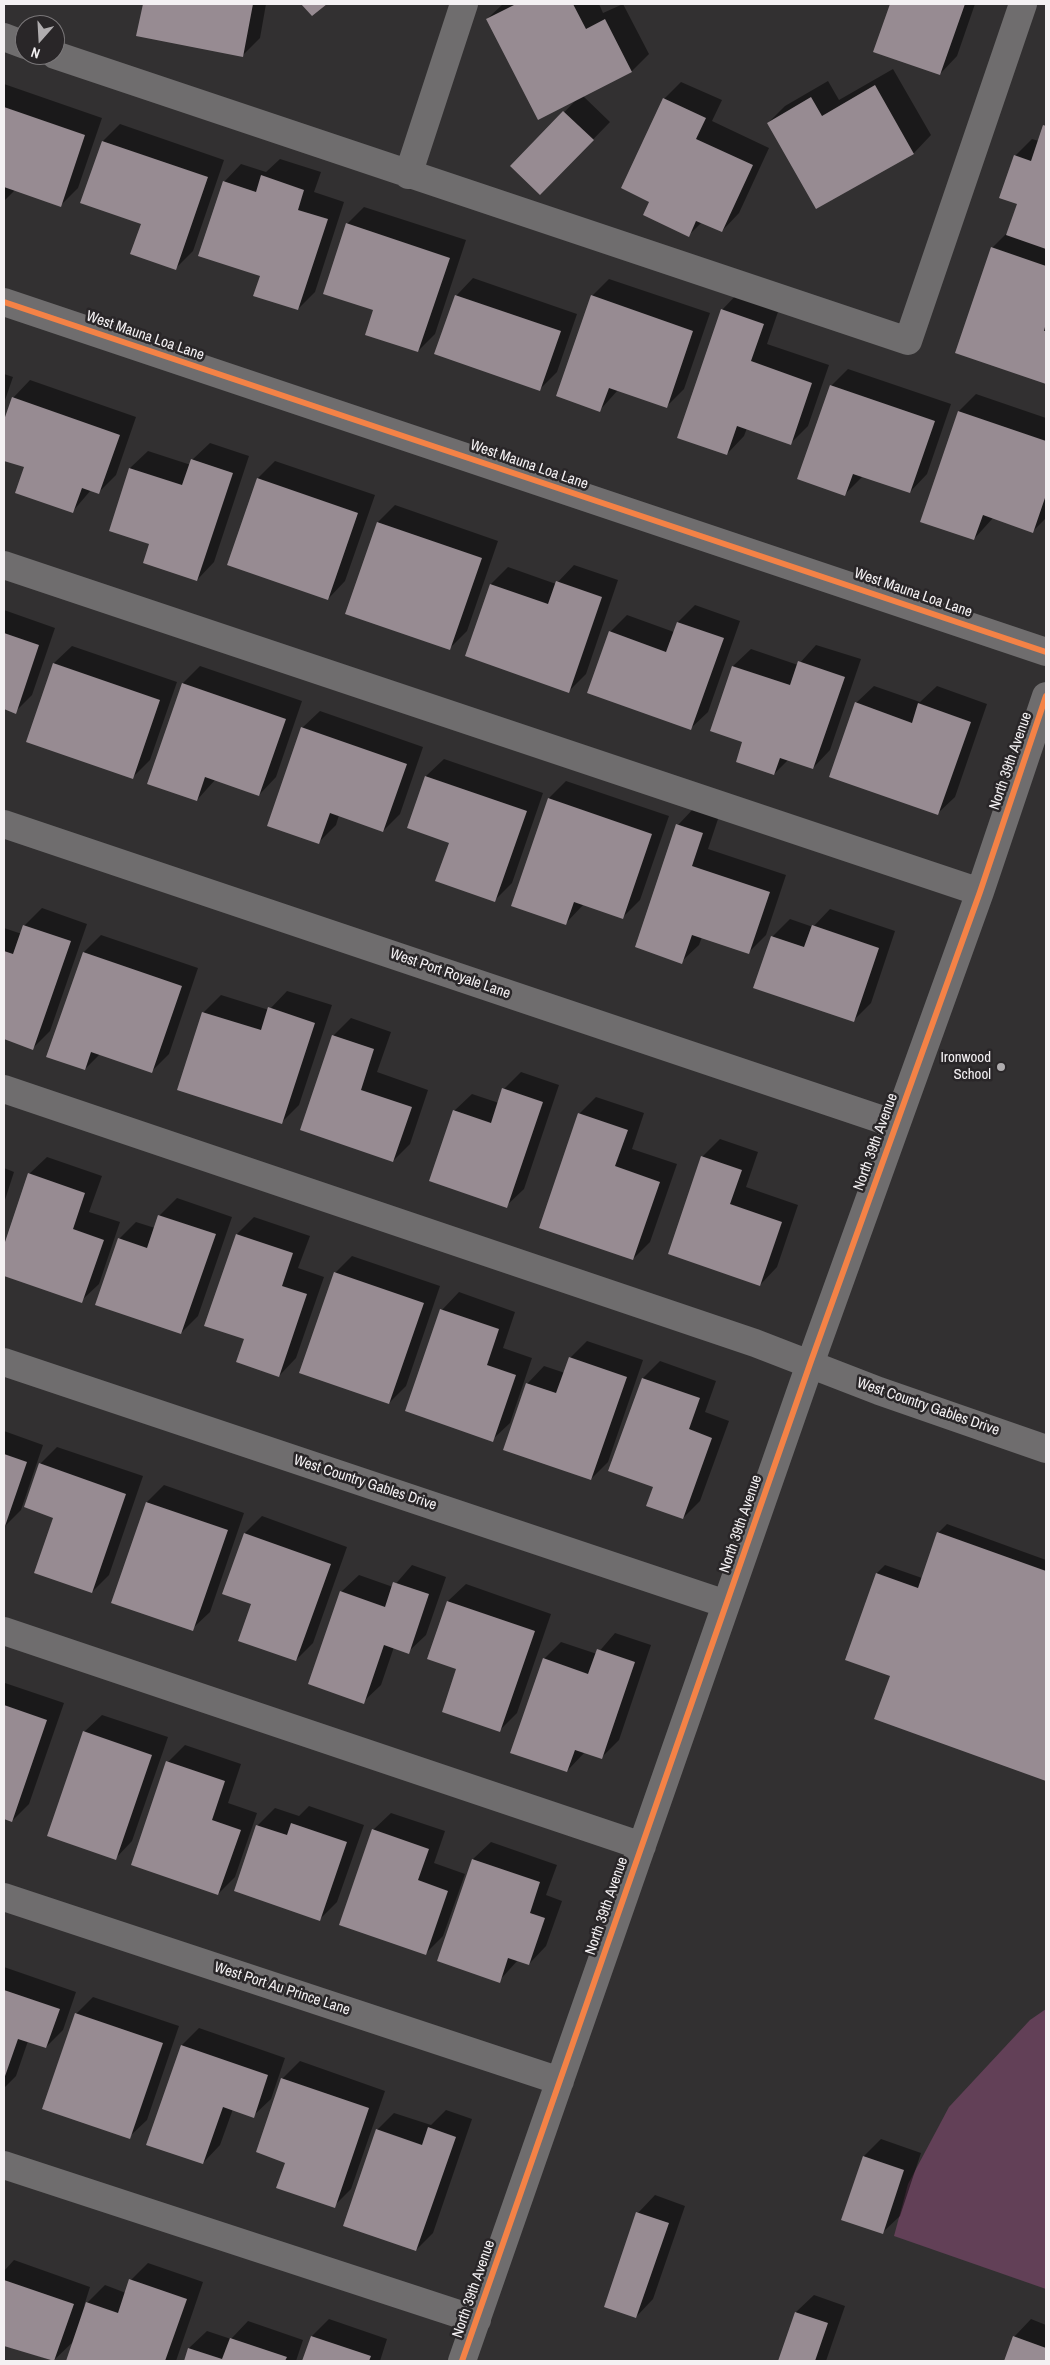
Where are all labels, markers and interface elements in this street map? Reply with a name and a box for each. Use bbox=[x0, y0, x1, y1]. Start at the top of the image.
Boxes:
north arrow bbox=[15, 15, 65, 65]
text: N bbox=[29, 43, 42, 63]
street label: West Mauna Loa Lane bbox=[84, 307, 206, 365]
street label: West Mauna Loa Lane bbox=[468, 436, 590, 494]
street label: West Mauna Loa Lane bbox=[852, 564, 974, 622]
street label: North 39th Avenue bbox=[986, 710, 1036, 812]
street label: West Port Royale Lane bbox=[387, 945, 513, 1003]
place label: Ironwood School bbox=[940, 1049, 991, 1084]
marker: Ironwood School bbox=[995, 1061, 1007, 1073]
street label: North 39th Avenue bbox=[850, 1091, 902, 1193]
street label: West Country Gables Drive bbox=[854, 1374, 1002, 1440]
street label: West Country Gables Drive bbox=[291, 1451, 439, 1515]
street label: North 39th Avenue bbox=[716, 1473, 766, 1575]
street label: North 39th Avenue bbox=[582, 1855, 632, 1957]
street label: West Port Au Prince Lane bbox=[212, 1958, 352, 2020]
street label: North 39th Avenue bbox=[449, 2238, 499, 2340]

